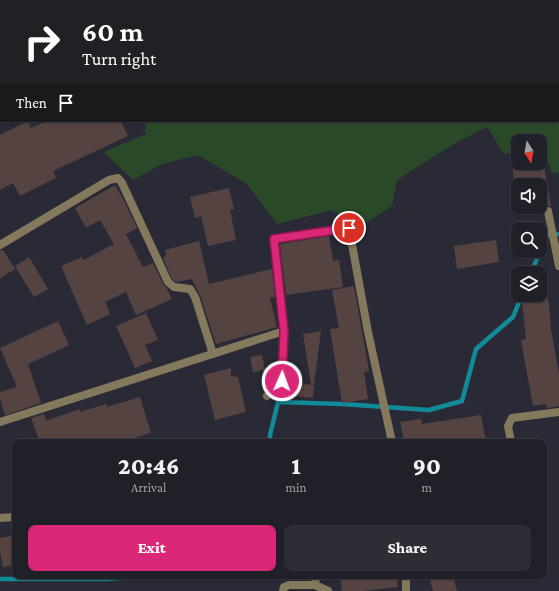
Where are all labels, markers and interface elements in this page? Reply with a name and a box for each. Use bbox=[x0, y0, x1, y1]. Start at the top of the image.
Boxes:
icon: right bbox=[16, 16, 68, 68]
text: 60 m bbox=[82, 16, 143, 47]
text: Turn right bbox=[82, 49, 156, 69]
icon: arrive bbox=[55, 92, 77, 114]
text: Then bbox=[16, 95, 47, 111]
north arrow bbox=[511, 134, 547, 170]
map controls bbox=[511, 134, 547, 302]
button: sound bbox=[511, 178, 547, 214]
pin bbox=[332, 211, 366, 245]
icon: arrive bbox=[338, 217, 360, 239]
button: search bbox=[511, 222, 547, 258]
button: layers bbox=[511, 266, 547, 302]
position arrow bbox=[261, 360, 303, 402]
text: 20:46 bbox=[118, 452, 179, 479]
text: 1 bbox=[291, 452, 301, 479]
text: 90 bbox=[412, 452, 441, 479]
text: Arrival bbox=[131, 480, 166, 495]
text: min bbox=[286, 480, 306, 495]
text: m bbox=[421, 480, 432, 495]
button: Exit bbox=[28, 525, 276, 571]
button: Share bbox=[284, 525, 531, 571]

